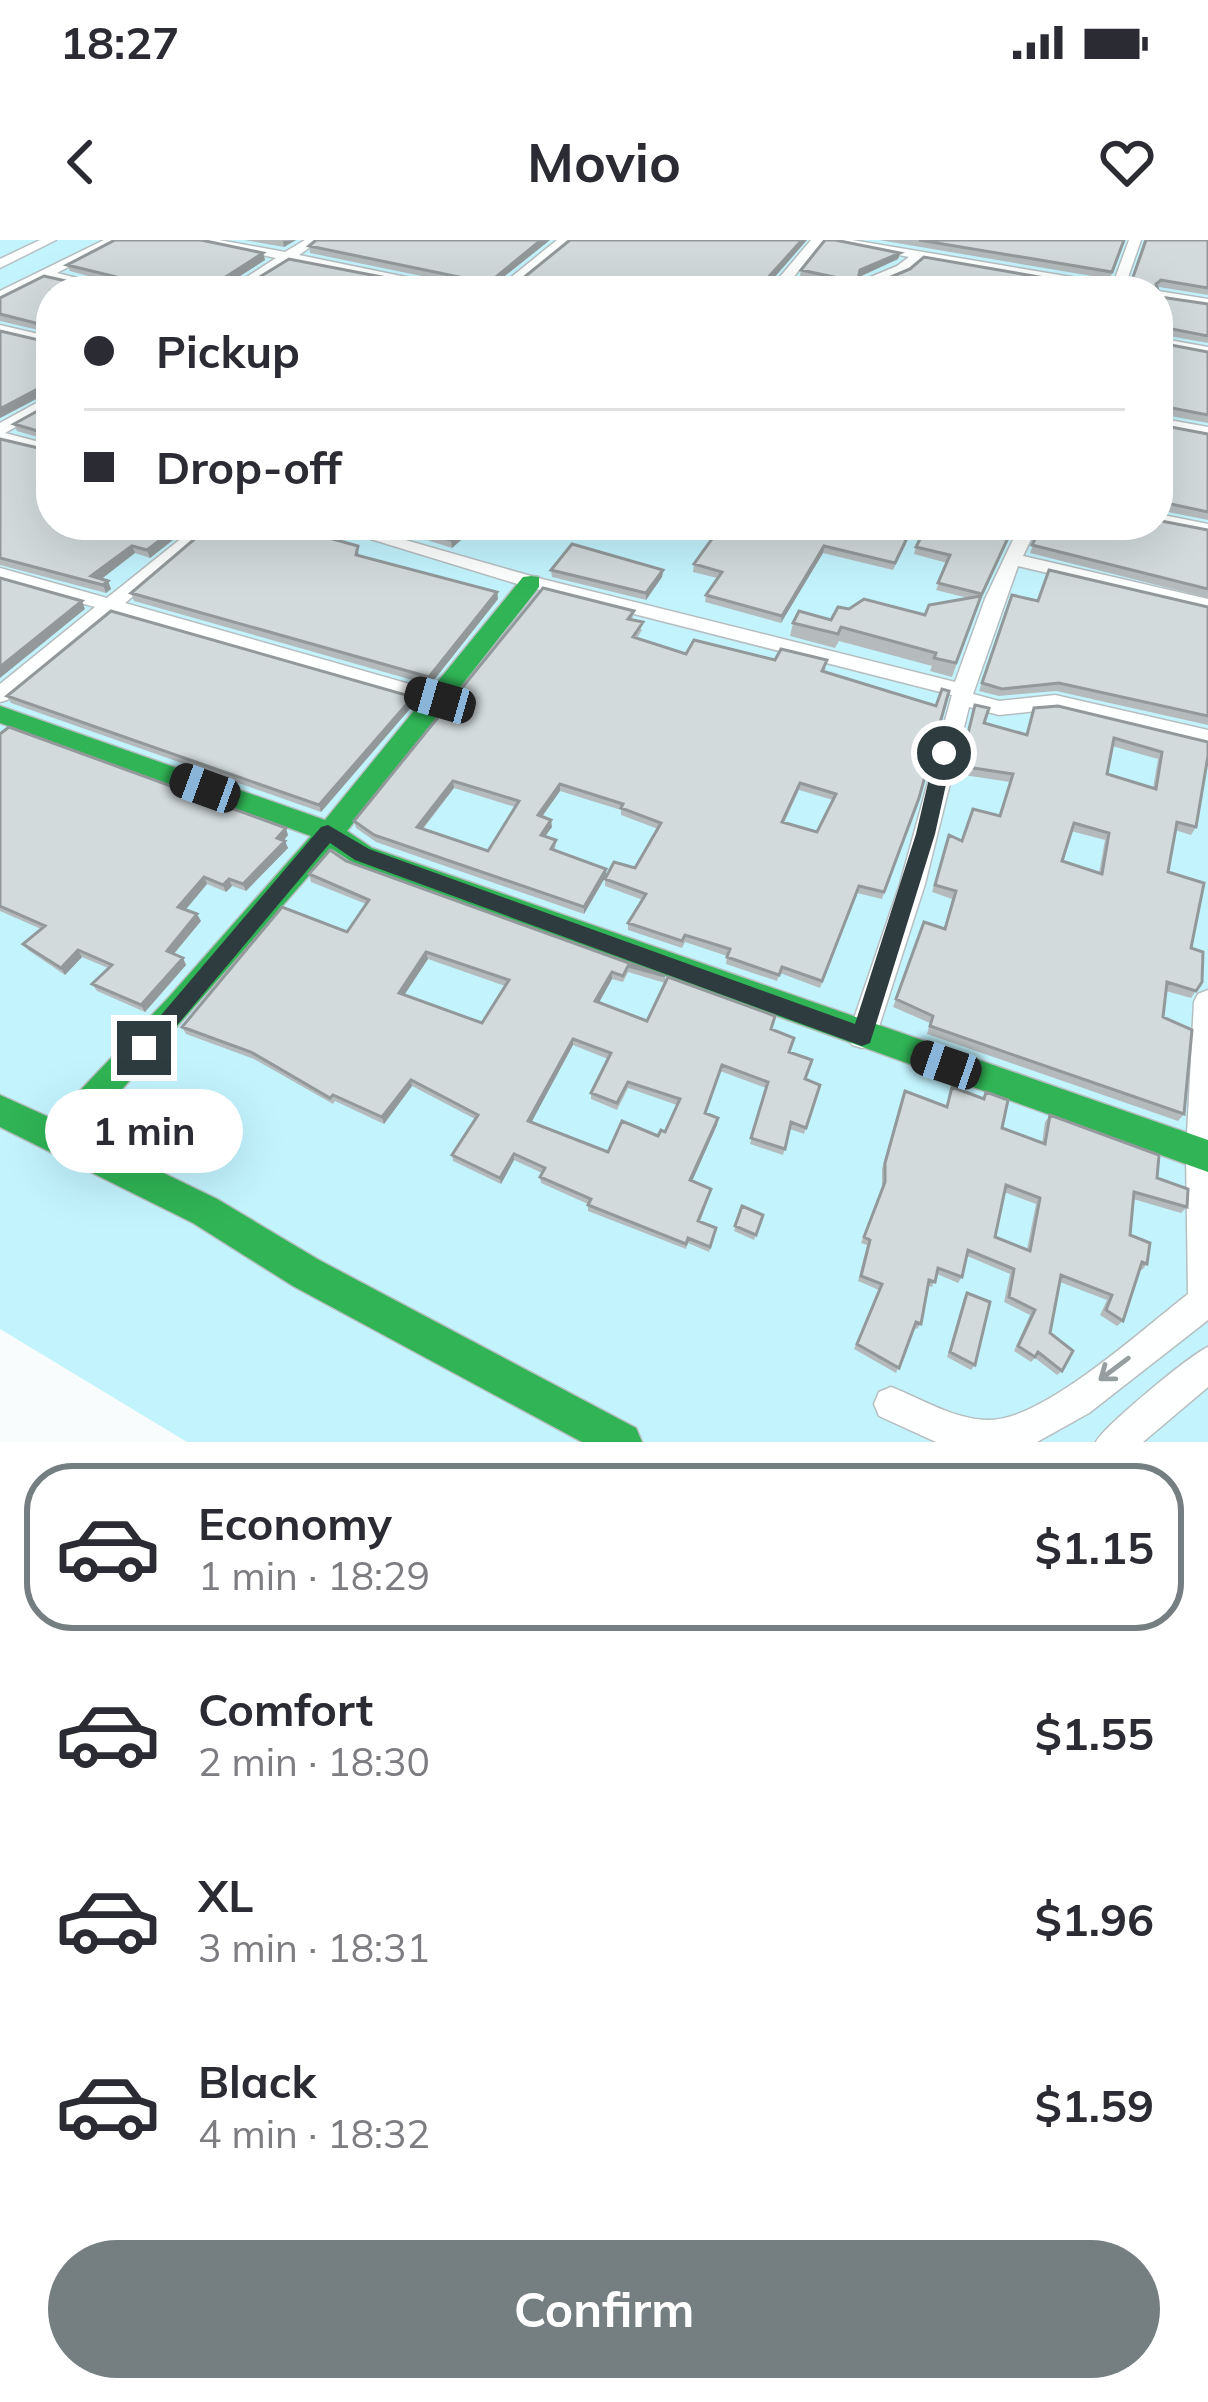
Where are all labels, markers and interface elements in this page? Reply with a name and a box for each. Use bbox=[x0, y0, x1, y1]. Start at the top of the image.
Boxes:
text: 18:27 bbox=[60, 14, 179, 70]
text: Movio bbox=[527, 128, 681, 196]
icon: back bbox=[48, 129, 114, 195]
icon: heart bbox=[1094, 129, 1160, 195]
text: Pickup bbox=[156, 323, 300, 379]
text: Drop-off bbox=[156, 439, 342, 495]
car bbox=[400, 673, 480, 727]
route start bbox=[917, 726, 971, 780]
car bbox=[165, 759, 245, 817]
route end bbox=[117, 1021, 171, 1075]
car bbox=[906, 1036, 986, 1094]
callout: 1 min bbox=[45, 1090, 243, 1174]
text: 1 min bbox=[93, 1106, 195, 1155]
one-way arrow bbox=[1099, 1355, 1131, 1382]
icon: car bbox=[54, 1493, 162, 1601]
text: Economy bbox=[198, 1495, 392, 1551]
text: $1.15 bbox=[1035, 1519, 1154, 1575]
text: 1 min · 18:29 bbox=[198, 1551, 430, 1600]
icon: car bbox=[54, 1679, 162, 1787]
text: Comfort bbox=[198, 1681, 373, 1737]
text: $1.55 bbox=[1035, 1705, 1154, 1761]
text: 2 min · 18:30 bbox=[198, 1737, 430, 1786]
icon: car bbox=[54, 1865, 162, 1973]
text: XL bbox=[198, 1867, 253, 1923]
text: $1.96 bbox=[1035, 1891, 1154, 1947]
text: 3 min · 18:31 bbox=[198, 1923, 430, 1972]
icon: car bbox=[54, 2051, 162, 2159]
text: Black bbox=[198, 2053, 316, 2109]
text: $1.59 bbox=[1035, 2077, 1154, 2133]
text: 4 min · 18:32 bbox=[198, 2109, 430, 2158]
button: Confirm bbox=[48, 2240, 1160, 2378]

